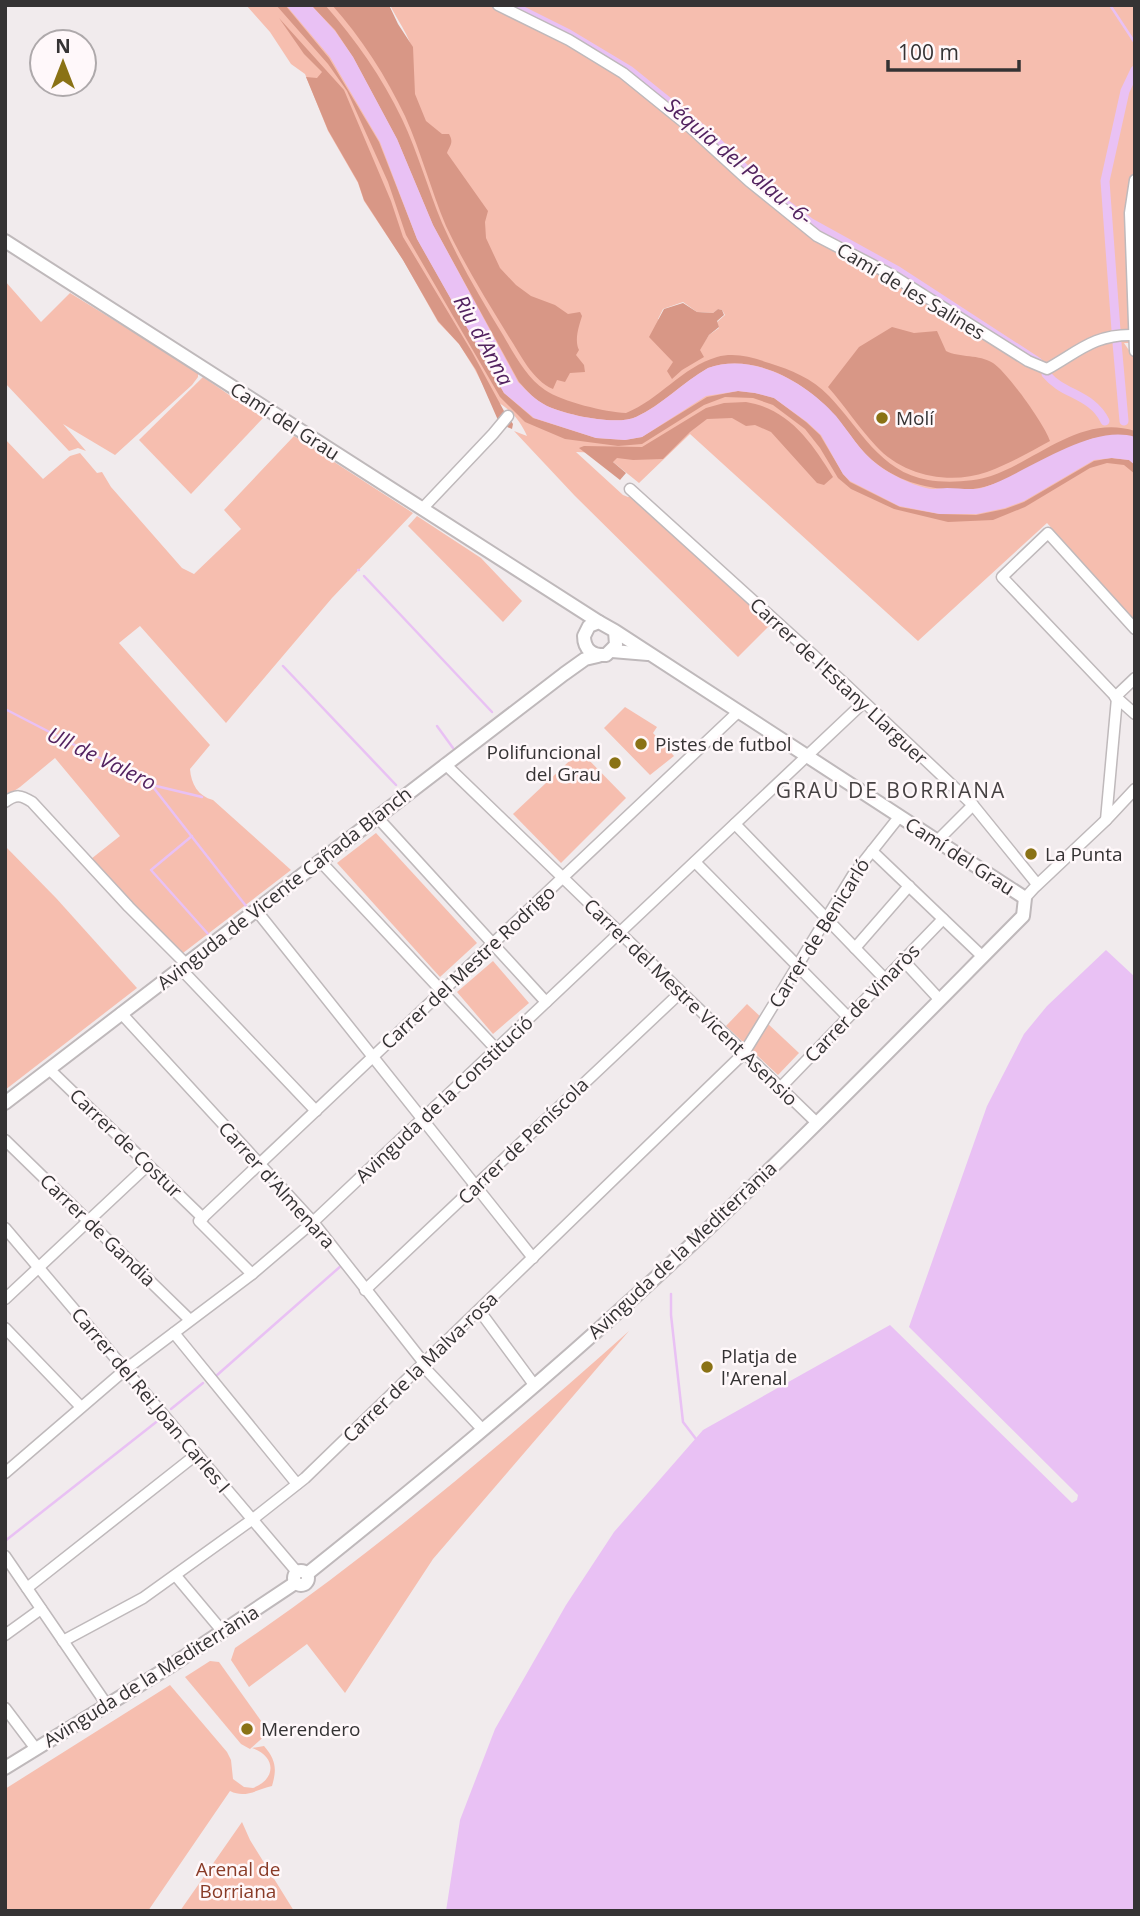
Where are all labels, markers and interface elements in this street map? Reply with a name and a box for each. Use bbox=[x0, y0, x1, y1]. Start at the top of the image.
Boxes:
north arrow bbox=[28, 28, 98, 98]
scale bar bbox=[888, 28, 1019, 72]
text: N bbox=[55, 33, 71, 59]
text: 100 m bbox=[898, 38, 959, 66]
water label: Séquia del Palau -6- bbox=[659, 91, 819, 231]
street label: Camí de les Salines bbox=[832, 236, 990, 346]
water label: Riu d'Anna bbox=[448, 290, 520, 390]
street label: Camí del Grau bbox=[225, 376, 345, 466]
place label: Molí bbox=[896, 405, 935, 431]
marker: Molí bbox=[874, 410, 890, 426]
street label: Carrer de l'Estany Llarguer bbox=[745, 592, 934, 770]
water label: Ull de Valero bbox=[43, 720, 161, 796]
place label: Pistes de futbol bbox=[655, 731, 792, 757]
marker: Pistes de futbol bbox=[633, 736, 649, 752]
place label: Polifuncional del Grau bbox=[487, 739, 601, 787]
marker: Polifuncional del Grau bbox=[607, 755, 623, 771]
district label: GRAU DE BORRIANA bbox=[776, 776, 1006, 804]
street label: Avinguda de Vicente Cañada Blanch bbox=[151, 780, 417, 996]
street label: Camí del Grau bbox=[900, 811, 1020, 901]
place label: La Punta bbox=[1045, 841, 1122, 867]
marker: La Punta bbox=[1023, 846, 1039, 862]
street label: Carrer de Benicarló bbox=[762, 853, 876, 1013]
street label: Carrer del Mestre Rodrigo bbox=[375, 879, 561, 1055]
street label: Carrer del Mestre Vicent Asensio bbox=[578, 892, 804, 1112]
street label: Carrer de Vinaròs bbox=[799, 938, 925, 1068]
street label: Avinguda de la Constitució bbox=[350, 1010, 538, 1188]
street label: Carrer de Peníscola bbox=[452, 1072, 594, 1210]
street label: Carrer de Costur bbox=[64, 1082, 188, 1204]
street label: Carrer d'Almenara bbox=[213, 1116, 341, 1254]
street label: Avinguda de la Mediterrània bbox=[582, 1155, 782, 1345]
street label: Carrer de Gandia bbox=[34, 1168, 162, 1292]
street label: Carrer de la Malva-rosa bbox=[337, 1286, 503, 1448]
street label: Carrer del Rei Joan Carles I bbox=[66, 1302, 236, 1498]
place label: Platja de l'Arenal bbox=[721, 1343, 797, 1391]
marker: Platja de l'Arenal bbox=[699, 1359, 715, 1375]
street label: Avinguda de la Mediterrània bbox=[38, 1599, 264, 1753]
place label: Merendero bbox=[261, 1716, 360, 1742]
marker: Merendero bbox=[239, 1721, 255, 1737]
park label: Arenal de Borriana bbox=[196, 1856, 280, 1904]

